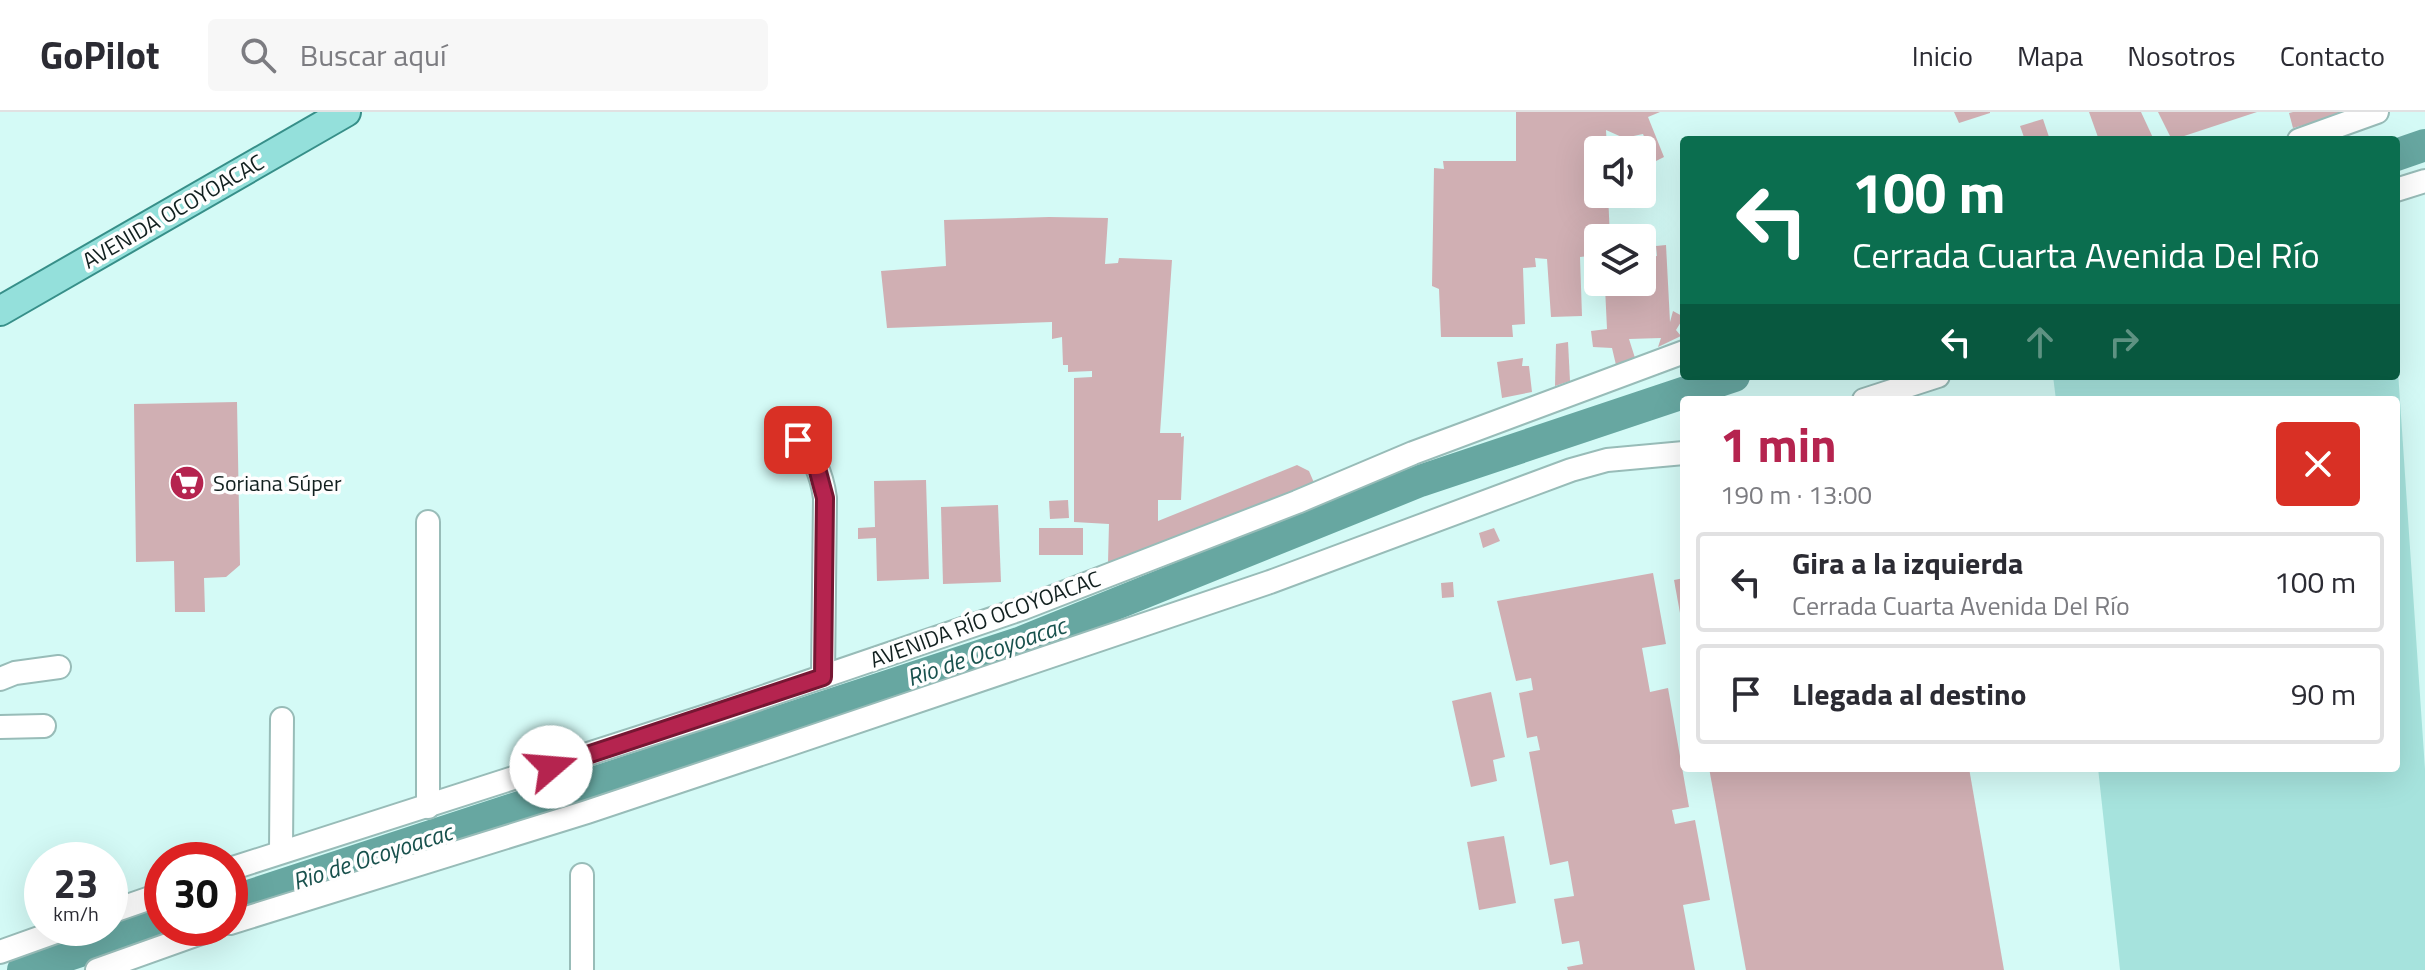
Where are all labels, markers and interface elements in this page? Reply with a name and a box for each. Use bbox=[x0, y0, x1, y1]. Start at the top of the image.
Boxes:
search box bbox=[208, 19, 768, 91]
text: GoPilot bbox=[40, 26, 160, 84]
text: Buscar aquí bbox=[300, 32, 446, 78]
icon: search bbox=[236, 33, 280, 77]
text: Inicio bbox=[1912, 34, 1973, 77]
text: Mapa bbox=[2017, 34, 2083, 77]
text: Nosotros bbox=[2127, 34, 2236, 77]
text: Contacto bbox=[2280, 34, 2385, 77]
map controls bbox=[1584, 136, 1656, 296]
button: sound bbox=[1584, 136, 1656, 208]
street label: AVENIDA OCOYOACAC bbox=[76, 145, 270, 277]
text: 100 m bbox=[1852, 150, 2005, 235]
icon: left bbox=[1720, 168, 1824, 272]
button: layers bbox=[1584, 224, 1656, 296]
text: Cerrada Cuarta Avenida Del Río bbox=[1852, 227, 2320, 282]
icon: left bbox=[1934, 320, 1978, 364]
icon: ahead bbox=[2018, 320, 2062, 364]
icon: right bbox=[2102, 320, 2146, 364]
pin bbox=[764, 406, 832, 474]
text: 1 min bbox=[1720, 408, 1837, 481]
icon: arrive bbox=[776, 418, 820, 462]
button: close bbox=[2276, 422, 2360, 506]
supermarket icon: Soriana Súper bbox=[168, 464, 206, 502]
place label: Soriana Súper bbox=[213, 466, 342, 500]
text: 190 m · 13:00 bbox=[1720, 475, 1872, 514]
text: Gira a la izquierda bbox=[1792, 540, 2023, 586]
text: 100 m bbox=[2274, 559, 2356, 605]
icon: left bbox=[1724, 560, 1768, 604]
street label: AVENIDA RÍO OCOYOACAC bbox=[865, 561, 1105, 677]
text: Cerrada Cuarta Avenida Del Río bbox=[1792, 586, 2130, 625]
water label: Rio de Ocoyoacac bbox=[902, 606, 1072, 695]
text: Llegada al destino bbox=[1792, 671, 2026, 717]
text: 90 m bbox=[2291, 671, 2356, 717]
icon: arrive bbox=[1724, 672, 1768, 716]
position arrow bbox=[509, 725, 593, 809]
water label: Rio de Ocoyoacac bbox=[288, 813, 459, 899]
speed limit sign: 30 bbox=[144, 842, 248, 946]
text: 23 bbox=[54, 853, 98, 914]
text: km/h bbox=[53, 898, 99, 929]

